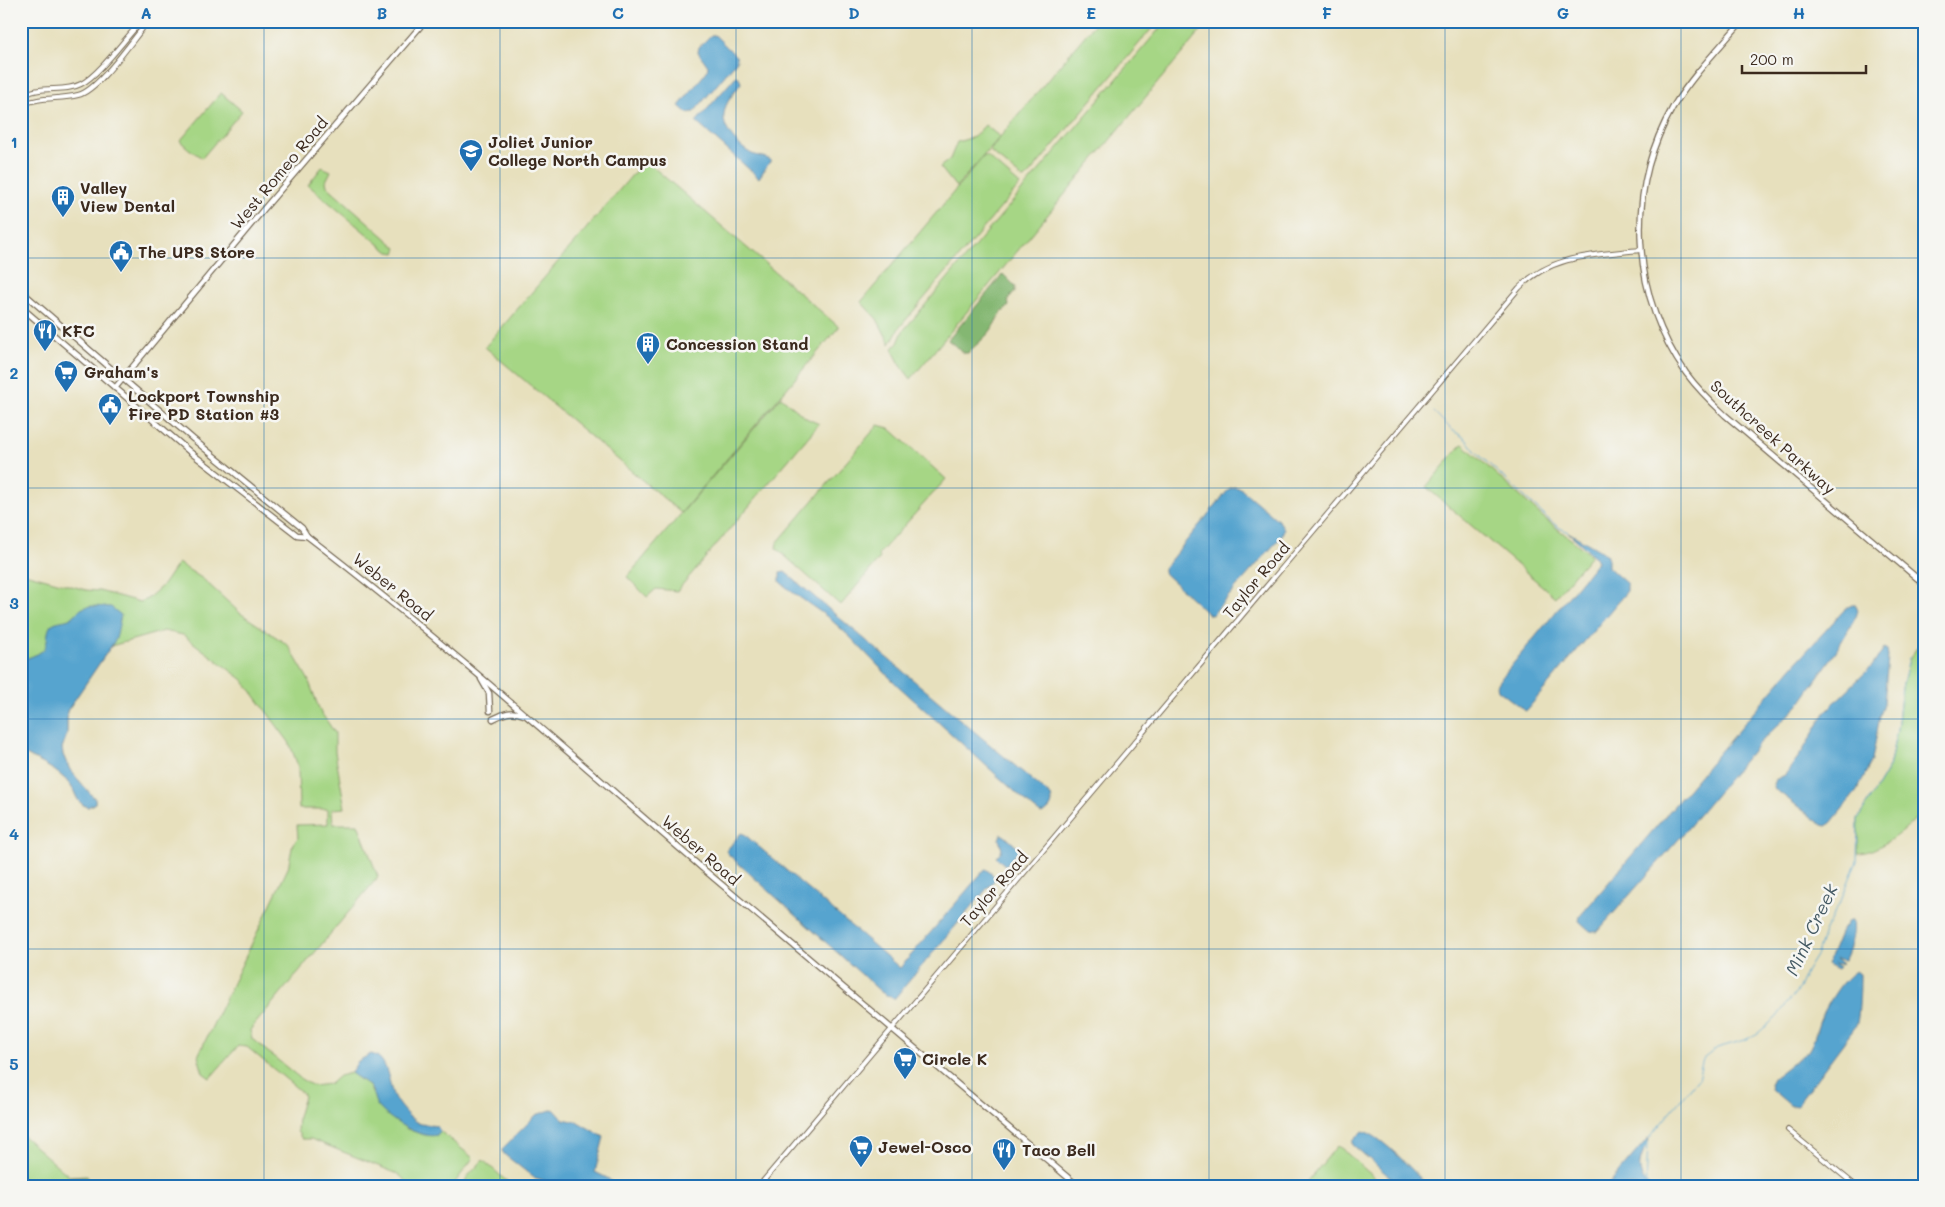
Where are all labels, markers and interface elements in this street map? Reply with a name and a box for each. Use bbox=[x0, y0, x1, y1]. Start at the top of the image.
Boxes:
text: A bbox=[140, 2, 152, 23]
text: B bbox=[377, 2, 387, 23]
text: C bbox=[612, 2, 624, 23]
text: D bbox=[848, 2, 860, 23]
text: E bbox=[1086, 2, 1096, 23]
text: F bbox=[1322, 2, 1332, 23]
text: G bbox=[1557, 2, 1569, 23]
text: H bbox=[1793, 2, 1805, 23]
scale bar bbox=[1742, 42, 1866, 74]
text: 200 m bbox=[1750, 49, 1794, 69]
street label: West Romeo Road bbox=[225, 112, 332, 233]
text: 1 bbox=[10, 131, 18, 152]
place label: Joliet Junior College North Campus bbox=[488, 131, 667, 170]
school or university icon: Joliet Junior College North Campus bbox=[458, 138, 484, 172]
place label: Valley View Dental bbox=[80, 177, 175, 216]
building icon: Valley View Dental bbox=[50, 184, 76, 218]
public building icon: The UPS Store bbox=[108, 239, 134, 273]
place label: The UPS Store bbox=[138, 241, 255, 262]
restaurant icon: KFC bbox=[32, 318, 58, 352]
place label: KFC bbox=[62, 320, 95, 341]
building icon: Concession Stand bbox=[635, 331, 661, 365]
place label: Concession Stand bbox=[666, 333, 808, 354]
supermarket icon: Graham's bbox=[53, 359, 79, 393]
place label: Graham's bbox=[84, 361, 159, 382]
text: 2 bbox=[10, 362, 19, 383]
street label: Southcreek Parkway bbox=[1706, 375, 1840, 498]
place label: Lockport Township Fire PD Station #3 bbox=[128, 385, 280, 424]
public building icon: Lockport Township Fire PD Station #3 bbox=[97, 392, 123, 426]
street label: Taylor Road bbox=[1217, 537, 1294, 622]
street label: Weber Road bbox=[349, 548, 438, 625]
text: 3 bbox=[9, 592, 19, 613]
street label: Weber Road bbox=[658, 810, 745, 889]
text: 4 bbox=[9, 823, 19, 844]
street label: Taylor Road bbox=[955, 846, 1032, 931]
water label: Mink Creek bbox=[1779, 879, 1843, 979]
supermarket icon: Circle K bbox=[892, 1046, 918, 1080]
place label: Circle K bbox=[922, 1048, 987, 1069]
text: 5 bbox=[9, 1053, 19, 1074]
supermarket icon: Jewel-Osco bbox=[848, 1134, 874, 1168]
place label: Jewel-Osco bbox=[878, 1136, 972, 1157]
restaurant icon: Taco Bell bbox=[991, 1137, 1017, 1171]
place label: Taco Bell bbox=[1022, 1139, 1095, 1160]

